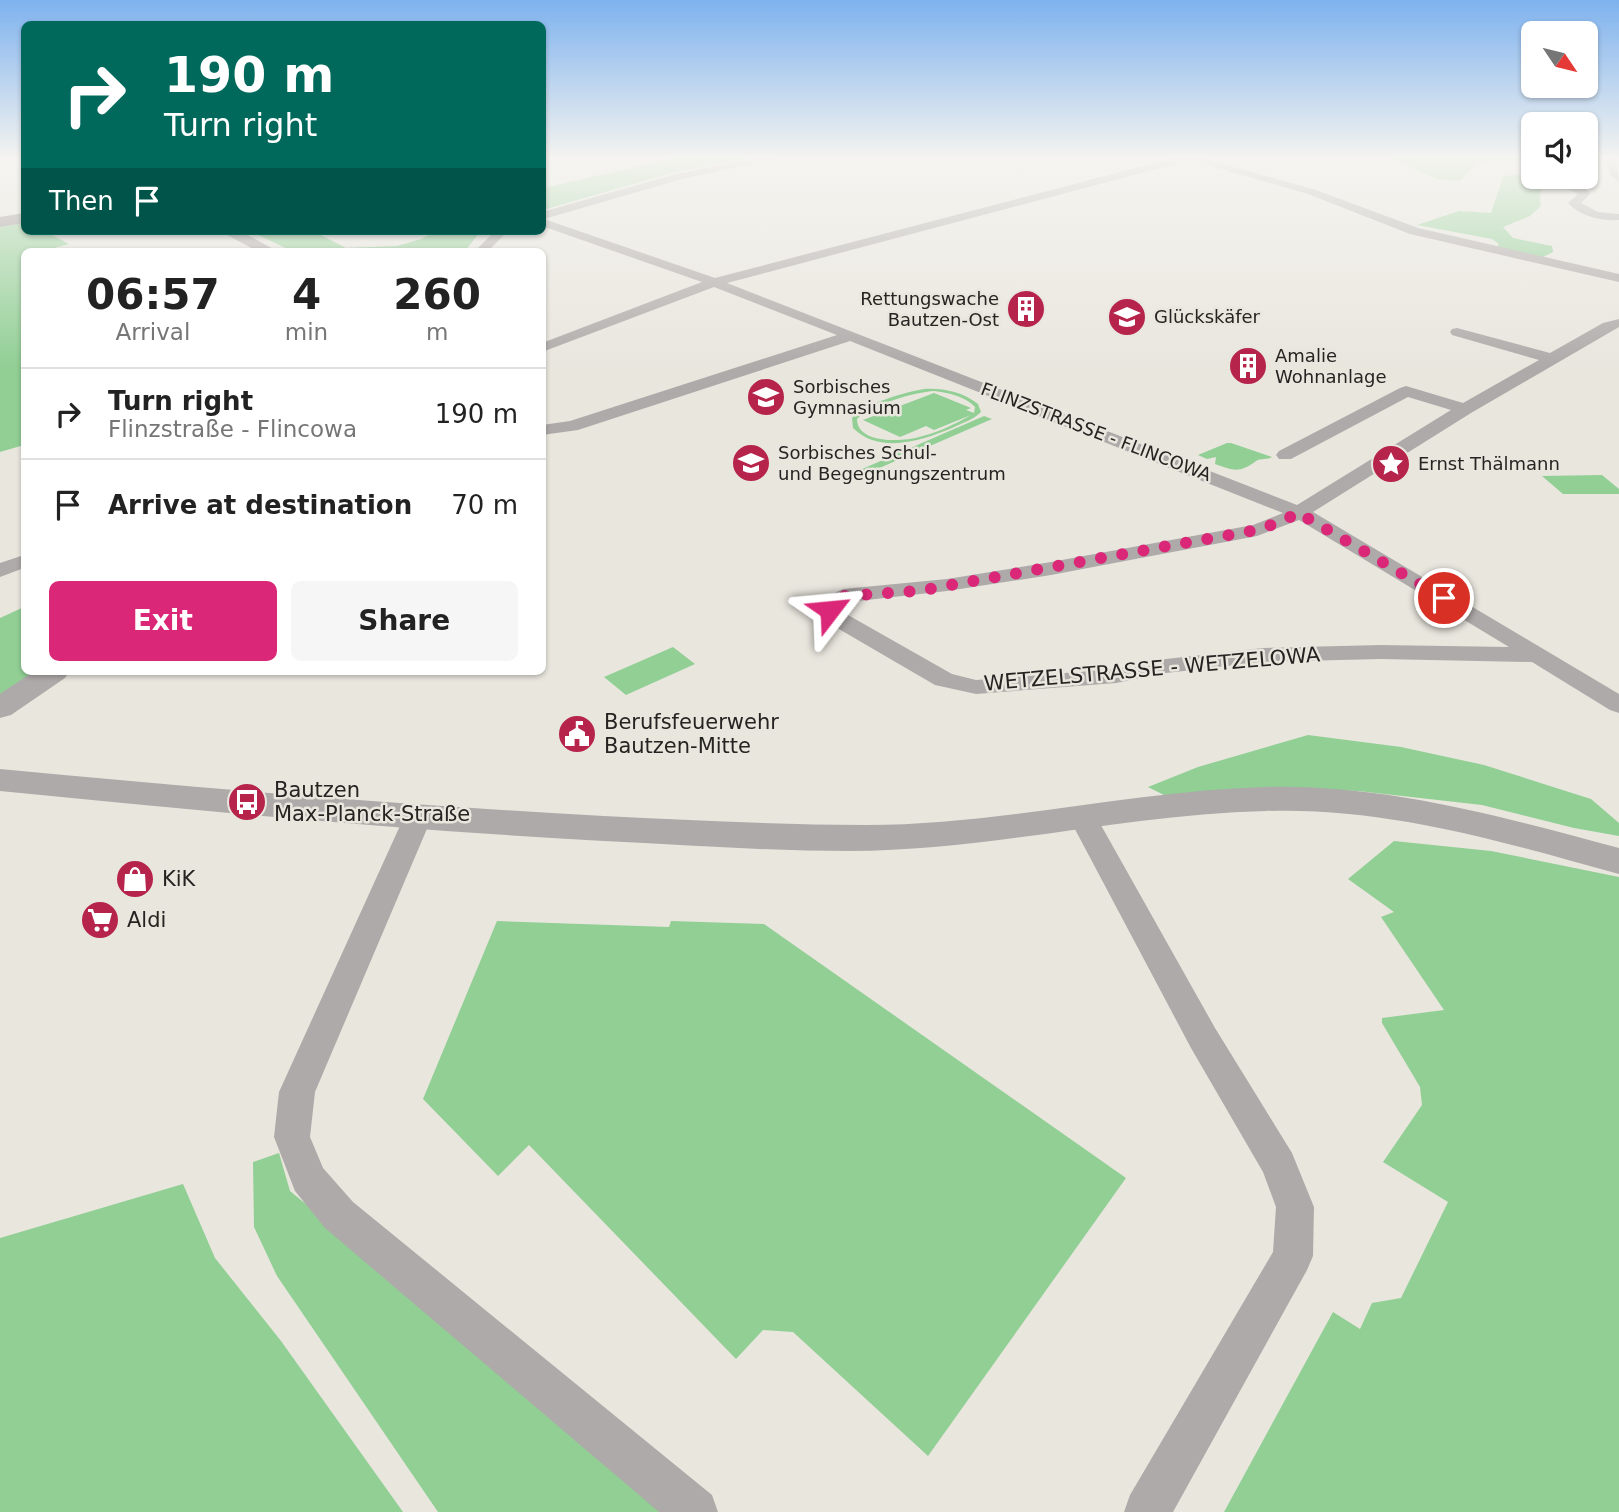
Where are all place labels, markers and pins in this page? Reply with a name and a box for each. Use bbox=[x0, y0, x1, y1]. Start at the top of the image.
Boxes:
place label: Rettungswache Bautzen-Ost bbox=[860, 288, 999, 330]
building icon: Rettungswache Bautzen-Ost bbox=[1005, 288, 1047, 330]
school or university icon: Glückskäfer bbox=[1106, 296, 1148, 338]
place label: Glückskäfer bbox=[1154, 306, 1261, 327]
building icon: Amalie Wohnanlage bbox=[1227, 345, 1269, 387]
place label: Amalie Wohnanlage bbox=[1275, 345, 1387, 387]
school or university icon: Sorbisches Gymnasium bbox=[745, 376, 787, 418]
place label: Sorbisches Gymnasium bbox=[793, 376, 901, 418]
school or university icon: Sorbisches Schul- und Begegnungszentrum bbox=[730, 442, 772, 484]
place label: Sorbisches Schul- und Begegnungszentrum bbox=[778, 442, 1006, 484]
place icon: Ernst Thälmann bbox=[1370, 443, 1412, 485]
place label: Ernst Thälmann bbox=[1418, 453, 1560, 474]
pin bbox=[1414, 568, 1474, 628]
place label: Berufsfeuerwehr Bautzen-Mitte bbox=[604, 710, 779, 758]
public building icon: Berufsfeuerwehr Bautzen-Mitte bbox=[556, 713, 598, 755]
place label: Bautzen Max-Planck-Straße bbox=[274, 778, 470, 826]
bus stop icon: Bautzen Max-Planck-Straße bbox=[226, 781, 268, 823]
shop icon: KiK bbox=[114, 858, 156, 900]
place label: KiK bbox=[162, 867, 197, 891]
supermarket icon: Aldi bbox=[79, 899, 121, 941]
place label: Aldi bbox=[127, 908, 166, 932]

